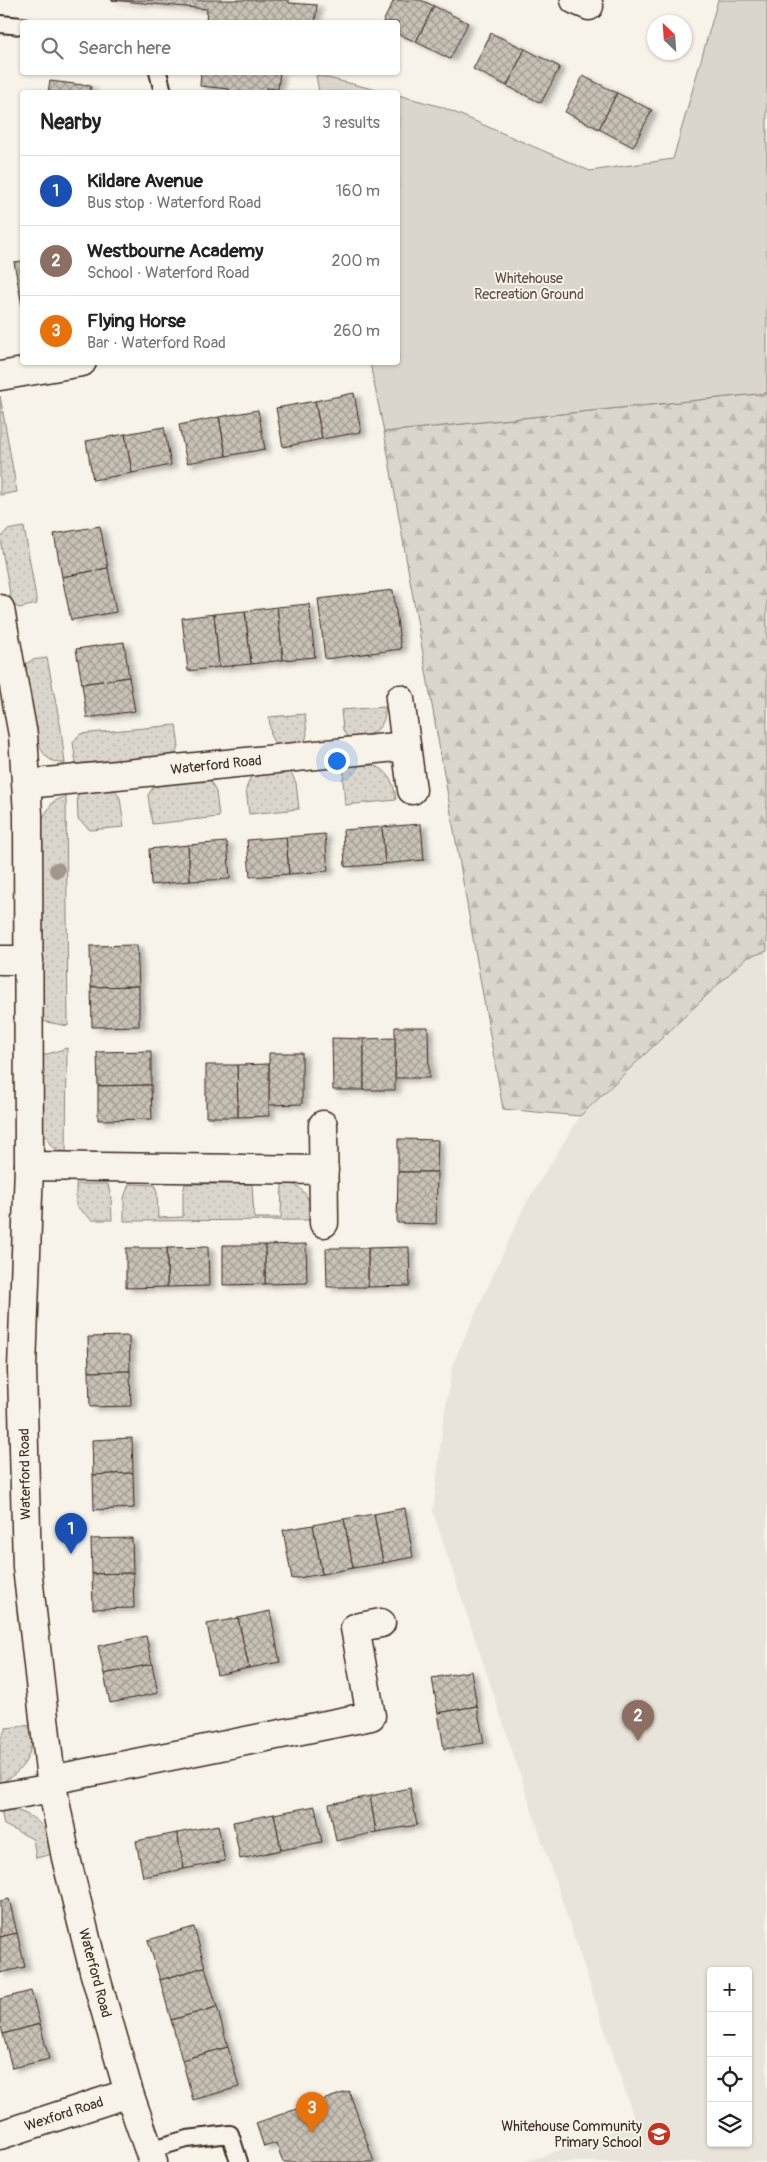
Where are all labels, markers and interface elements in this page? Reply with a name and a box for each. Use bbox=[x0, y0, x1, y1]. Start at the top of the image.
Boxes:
north arrow bbox=[647, 15, 692, 60]
search box bbox=[20, 20, 400, 75]
icon: search bbox=[38, 34, 66, 62]
text: Search here bbox=[78, 36, 171, 60]
text: Nearby bbox=[40, 109, 101, 136]
text: 3 results bbox=[322, 113, 380, 133]
text: Kildare Avenue bbox=[87, 169, 203, 193]
text: 1 bbox=[53, 181, 59, 201]
text: 160 m bbox=[336, 181, 380, 201]
text: Bus stop · Waterford Road bbox=[87, 193, 261, 213]
text: Westbourne Academy bbox=[87, 239, 263, 263]
text: 2 bbox=[52, 251, 60, 271]
text: 200 m bbox=[332, 251, 380, 271]
text: School · Waterford Road bbox=[87, 263, 250, 283]
park label: Whitehouse Recreation Ground bbox=[474, 270, 584, 303]
text: Flying Horse bbox=[87, 309, 186, 333]
text: 3 bbox=[52, 321, 60, 341]
text: 260 m bbox=[333, 321, 380, 341]
text: Bar · Waterford Road bbox=[87, 333, 226, 353]
your location bbox=[324, 748, 350, 774]
street label: Waterford Road bbox=[170, 752, 263, 778]
street label: Waterford Road bbox=[16, 1428, 34, 1520]
pin: 1 bbox=[55, 1513, 87, 1554]
pin: 2 bbox=[622, 1700, 654, 1741]
street label: Waterford Road bbox=[75, 1927, 115, 2020]
map controls bbox=[707, 1967, 752, 2147]
button: + bbox=[707, 1967, 752, 2012]
button: − bbox=[707, 2012, 752, 2057]
button: locate bbox=[707, 2057, 752, 2102]
pin: 3 bbox=[296, 2092, 328, 2133]
street label: Wexford Road bbox=[22, 2093, 106, 2135]
button: layers bbox=[707, 2102, 752, 2147]
place label: Whitehouse Community Primary School bbox=[501, 2118, 642, 2151]
school or university icon: Whitehouse Community Primary School bbox=[646, 2121, 672, 2147]

